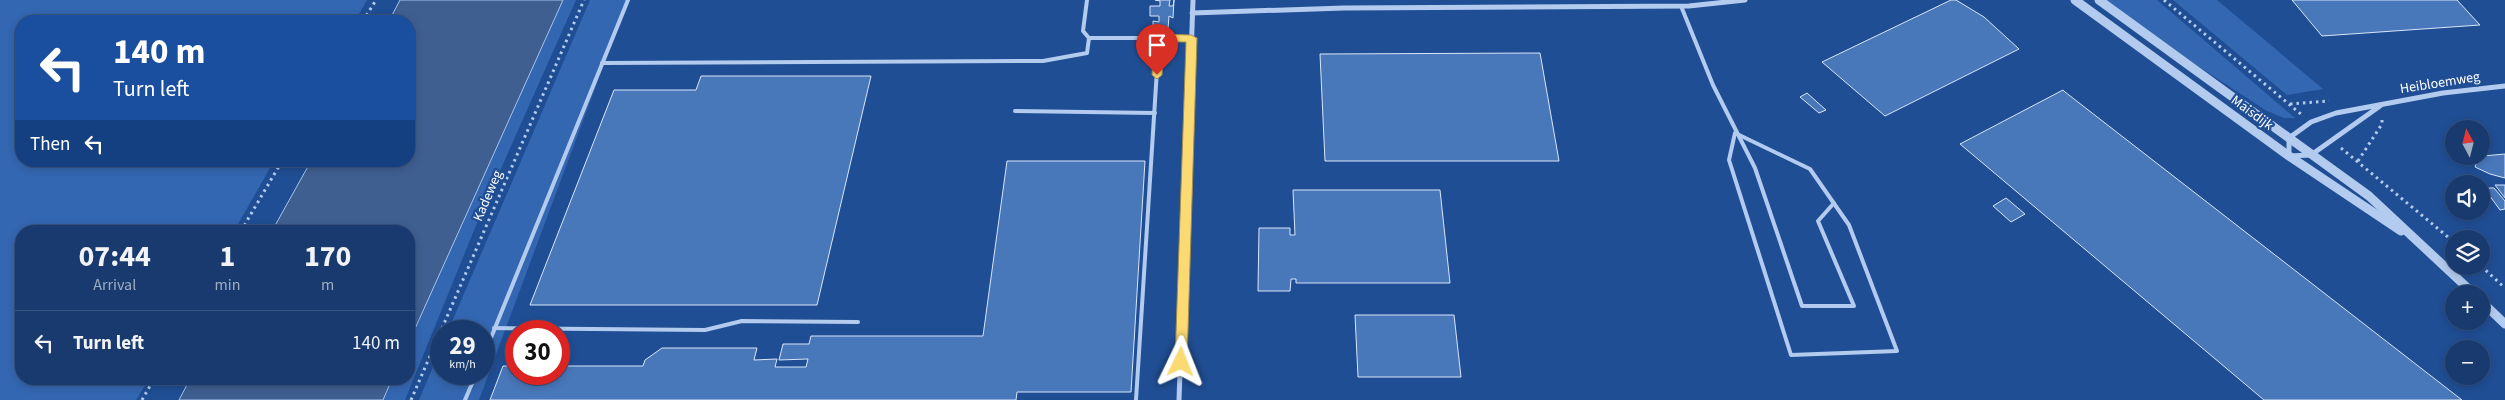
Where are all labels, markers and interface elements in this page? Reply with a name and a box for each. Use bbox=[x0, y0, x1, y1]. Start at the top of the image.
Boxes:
pin bbox=[1136, 24, 1178, 75]
text: 140 m bbox=[113, 27, 205, 77]
icon: arrive bbox=[1143, 31, 1171, 59]
icon: left bbox=[30, 35, 95, 100]
street label: Heibloemweg bbox=[2399, 67, 2481, 99]
text: Turn left bbox=[113, 73, 189, 105]
street label: Maisdijk bbox=[2227, 91, 2277, 135]
north arrow bbox=[2445, 120, 2490, 165]
map controls bbox=[2445, 120, 2490, 385]
icon: left bbox=[80, 130, 108, 158]
text: Then bbox=[30, 131, 70, 158]
street label: Kadeweg bbox=[468, 167, 508, 225]
button: sound bbox=[2445, 175, 2490, 220]
button: layers bbox=[2445, 230, 2490, 275]
text: 07:44 bbox=[79, 235, 151, 278]
text: 1 bbox=[219, 235, 235, 278]
text: 170 bbox=[304, 235, 351, 278]
text: Arrival bbox=[93, 274, 136, 296]
text: min bbox=[214, 274, 240, 296]
text: m bbox=[321, 274, 334, 296]
button: + bbox=[2445, 285, 2490, 330]
speed limit sign: 30 bbox=[505, 320, 570, 385]
text: 29 bbox=[449, 328, 476, 364]
icon: left bbox=[30, 329, 58, 357]
text: Turn left bbox=[73, 330, 144, 357]
text: 140 m bbox=[352, 330, 400, 357]
position arrow bbox=[1154, 335, 1206, 387]
button: − bbox=[2445, 340, 2490, 385]
text: km/h bbox=[449, 356, 476, 373]

